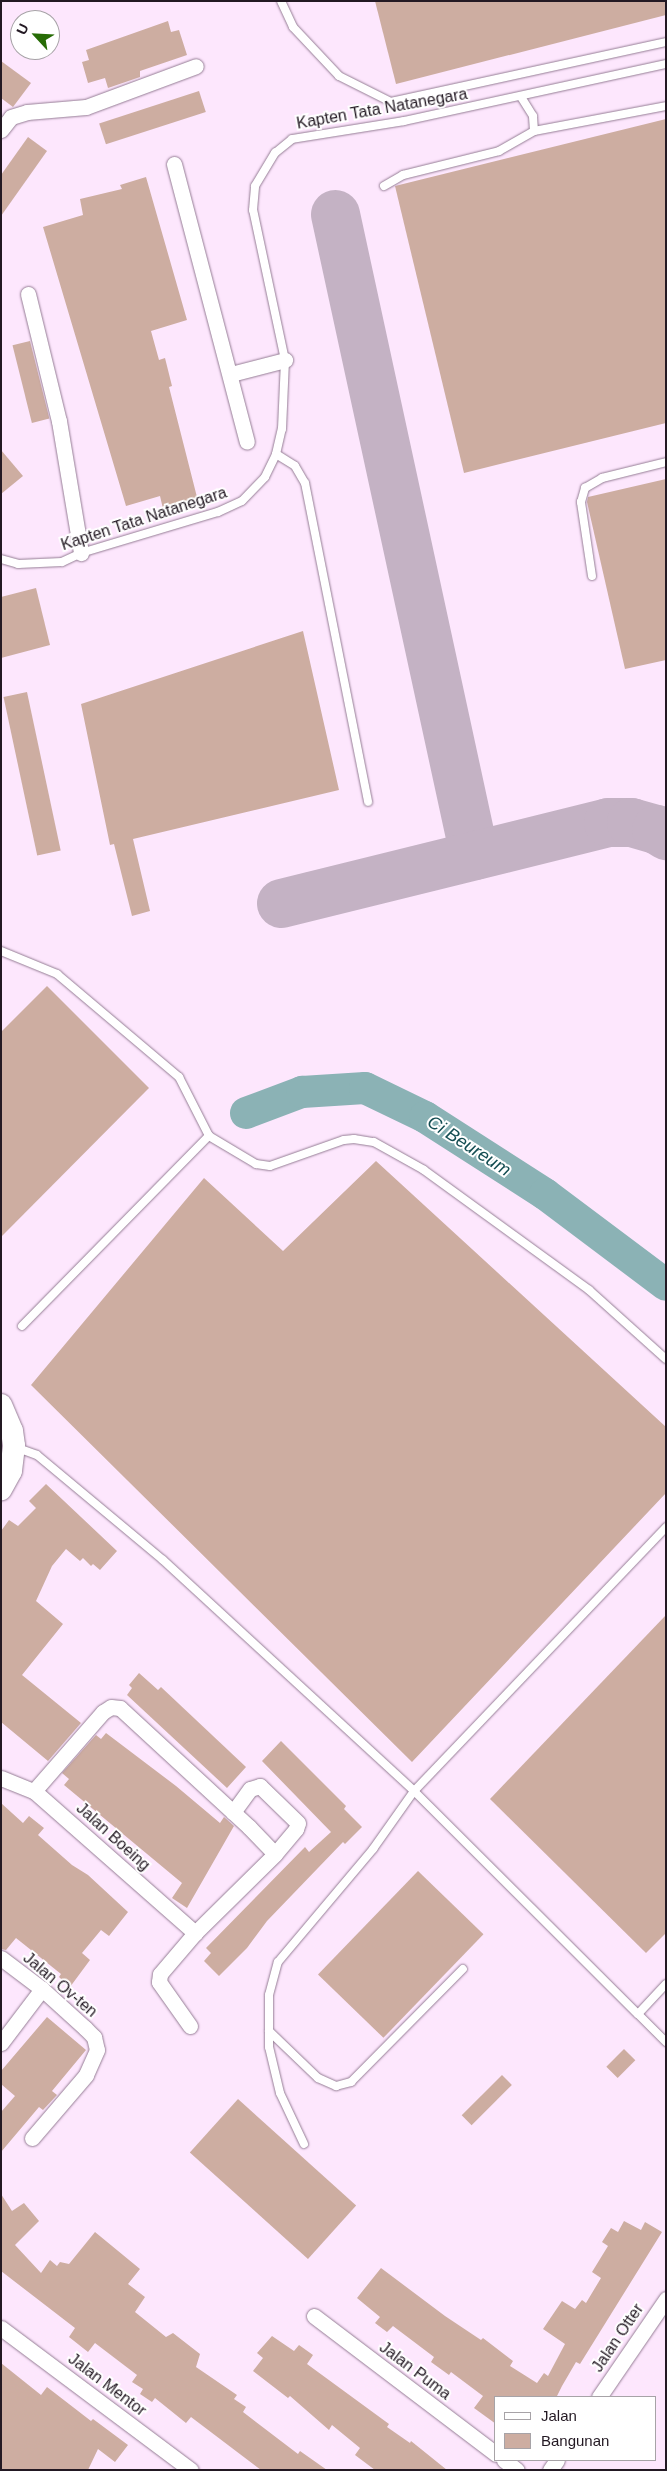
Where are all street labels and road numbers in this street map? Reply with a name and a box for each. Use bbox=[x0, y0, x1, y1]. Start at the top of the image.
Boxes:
street label: Kapten Tata Natanegara bbox=[295, 84, 469, 134]
street label: Kapten Tata Natanegara bbox=[59, 483, 229, 555]
street label: Jalan Boeing bbox=[72, 1799, 154, 1875]
street label: Jalan Ov-ten bbox=[19, 1948, 101, 2022]
street label: Jalan Otter bbox=[588, 2300, 648, 2376]
street label: Jalan Puma bbox=[375, 2338, 455, 2404]
street label: Jalan Mentor bbox=[64, 2350, 150, 2420]

